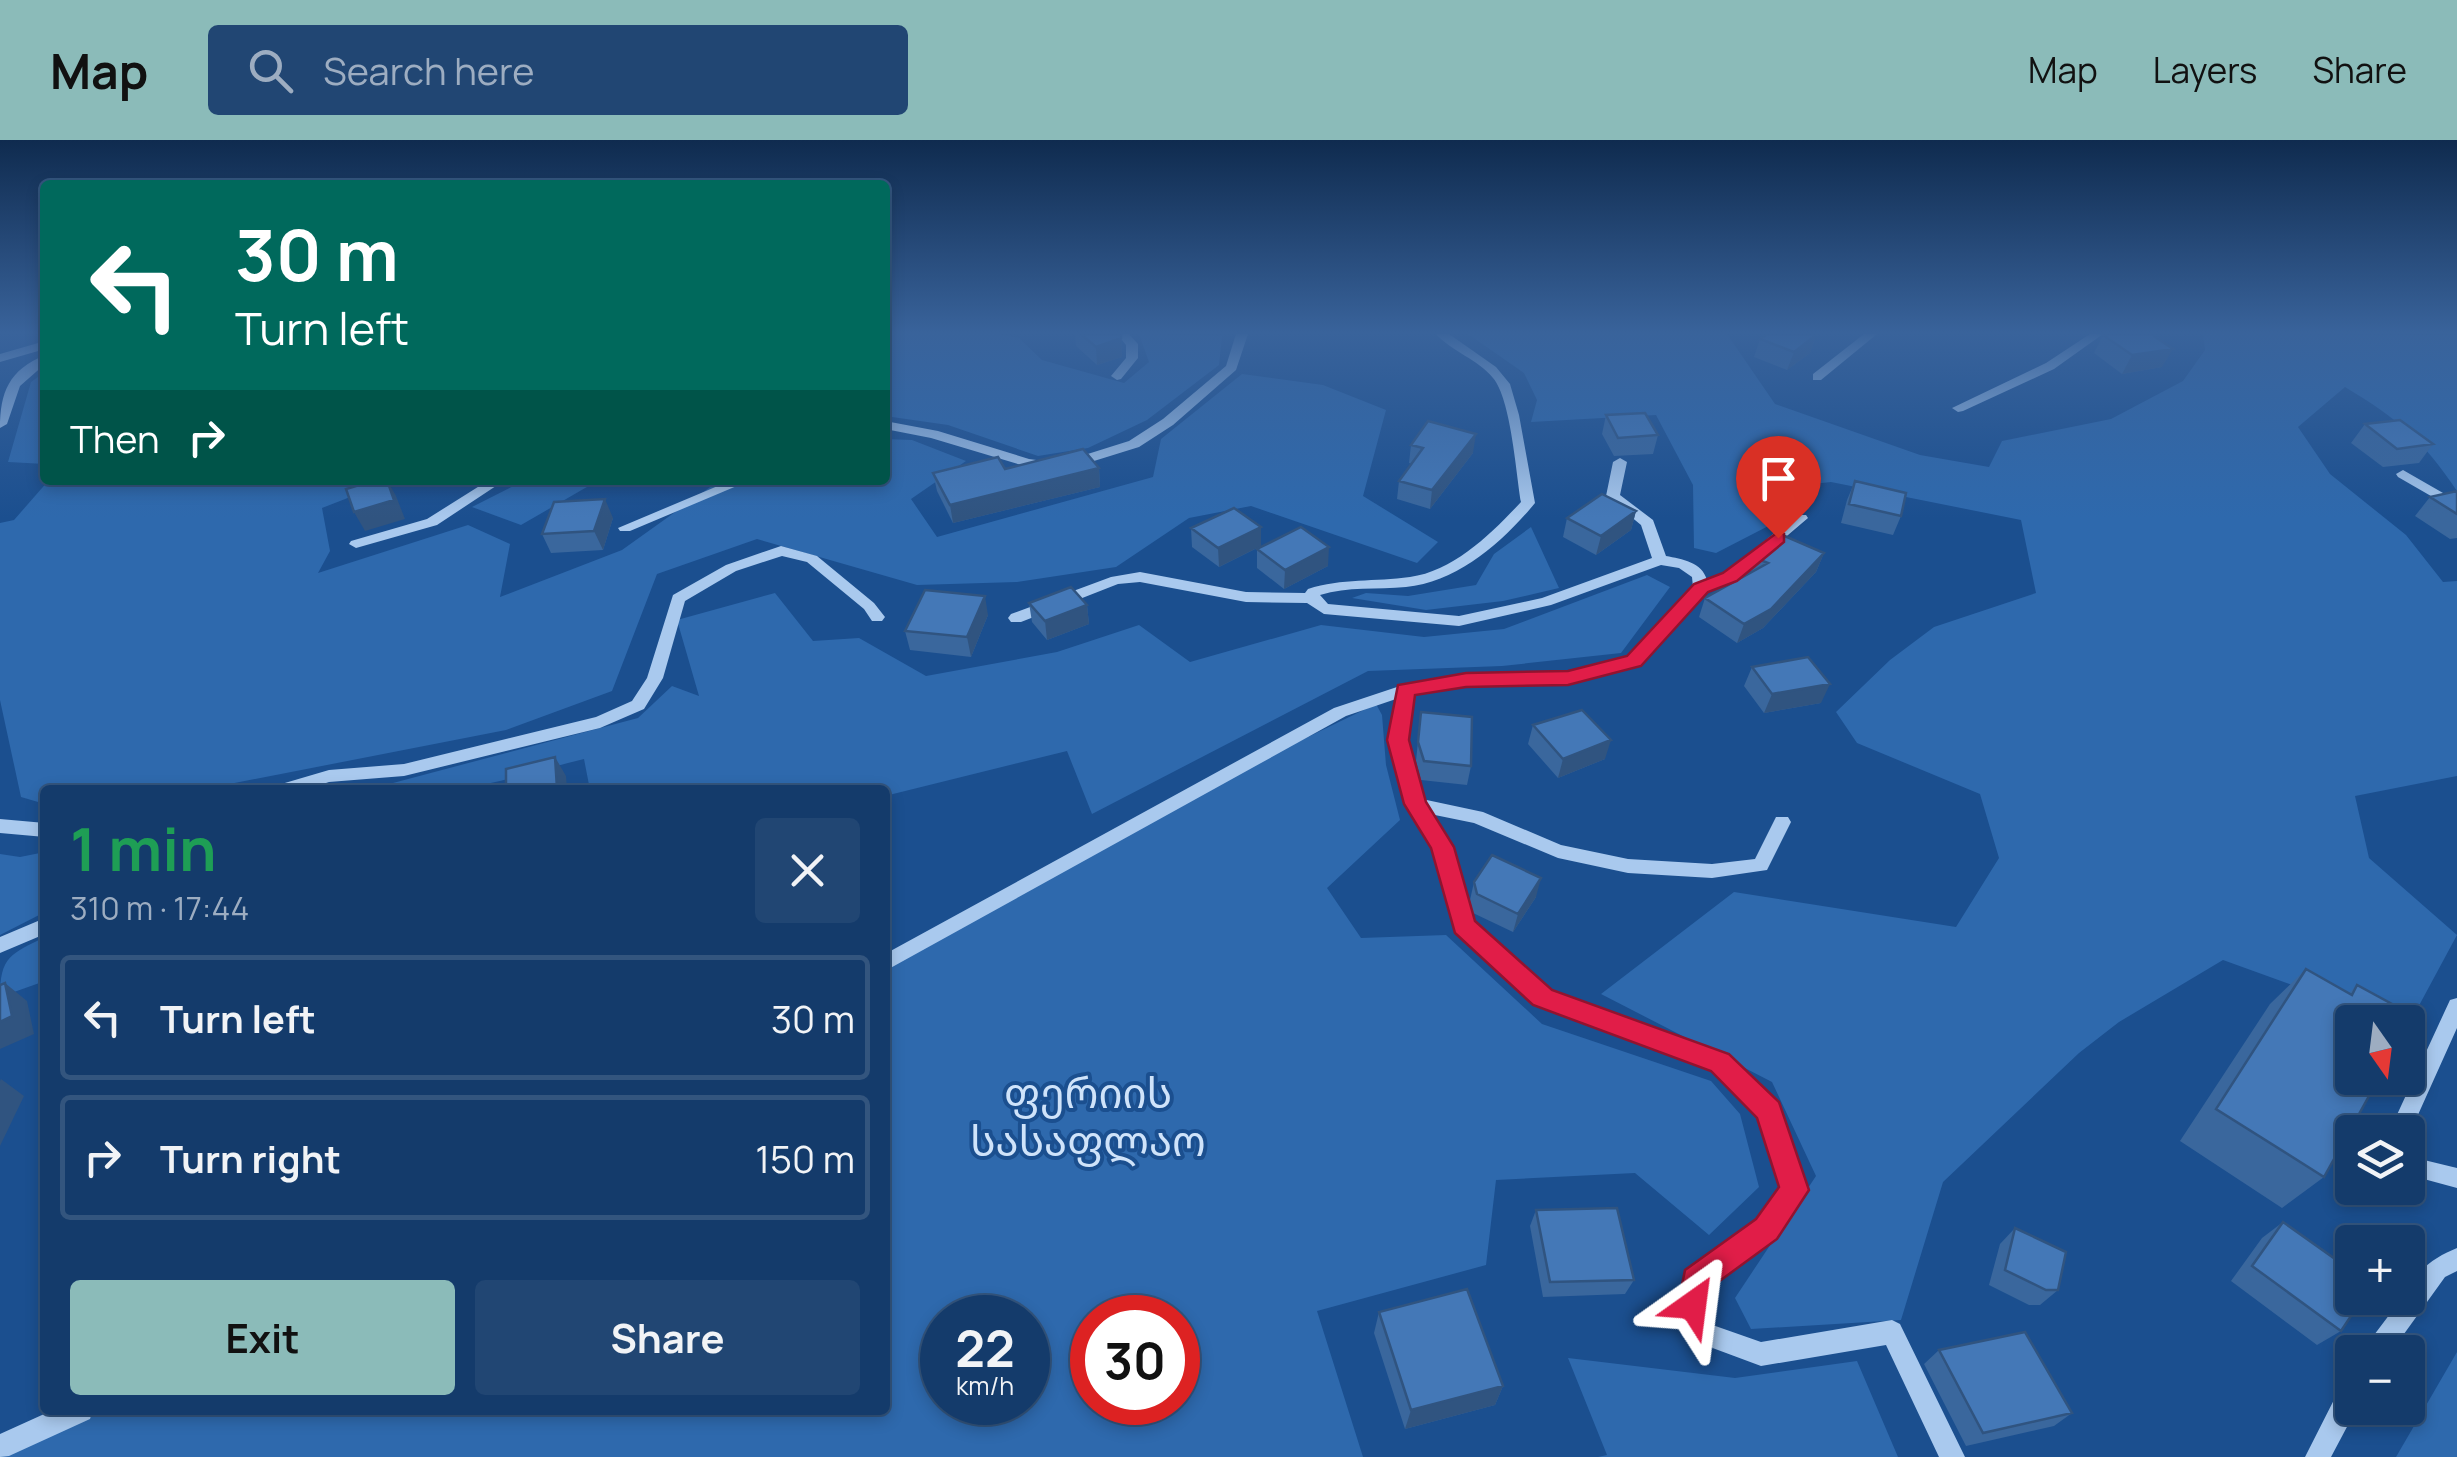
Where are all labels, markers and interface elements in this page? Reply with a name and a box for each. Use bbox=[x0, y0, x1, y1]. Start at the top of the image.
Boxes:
search box bbox=[208, 25, 908, 115]
text: Map bbox=[50, 38, 148, 103]
icon: search bbox=[243, 43, 298, 98]
text: Search here bbox=[323, 44, 534, 96]
text: Map bbox=[2028, 46, 2098, 94]
text: Layers bbox=[2153, 46, 2257, 94]
text: Share bbox=[2312, 46, 2407, 94]
text: 30 m bbox=[235, 206, 399, 302]
icon: left bbox=[70, 220, 200, 350]
text: Turn left bbox=[235, 297, 409, 359]
icon: right bbox=[179, 410, 234, 465]
text: Then bbox=[70, 412, 159, 464]
pin bbox=[1736, 436, 1821, 539]
icon: arrive bbox=[1751, 451, 1806, 506]
text: 1 min bbox=[70, 807, 217, 889]
button: close bbox=[755, 818, 860, 923]
text: 310 m · 17:44 bbox=[70, 886, 249, 930]
icon: left bbox=[75, 990, 130, 1045]
text: Turn left bbox=[160, 992, 316, 1044]
text: 30 m bbox=[771, 992, 855, 1044]
north arrow bbox=[2335, 1005, 2425, 1095]
map controls bbox=[2335, 1005, 2425, 1425]
park label: ფერიის სასაფლაო bbox=[970, 1063, 1206, 1169]
button: layers bbox=[2335, 1115, 2425, 1205]
icon: right bbox=[75, 1130, 130, 1185]
text: Turn right bbox=[160, 1132, 341, 1184]
text: 150 m bbox=[755, 1132, 855, 1184]
button: + bbox=[2335, 1225, 2425, 1315]
position arrow bbox=[1641, 1253, 1745, 1357]
button: Exit bbox=[70, 1280, 455, 1395]
button: Share bbox=[475, 1280, 860, 1395]
speed limit sign: 30 bbox=[1070, 1295, 1200, 1425]
text: 22 bbox=[955, 1314, 1015, 1382]
button: − bbox=[2335, 1335, 2425, 1425]
text: km/h bbox=[956, 1368, 1014, 1403]

